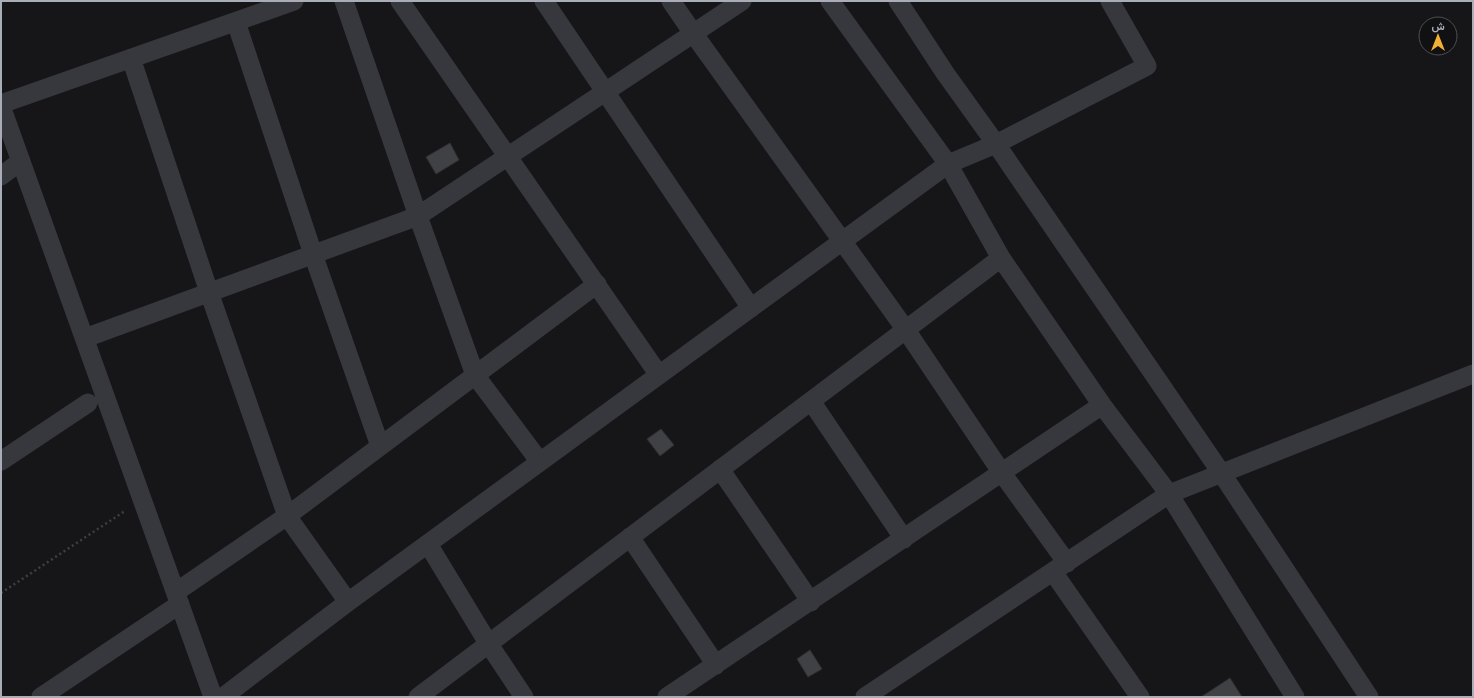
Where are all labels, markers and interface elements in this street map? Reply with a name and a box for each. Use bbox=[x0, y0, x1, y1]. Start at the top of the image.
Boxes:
north arrow bbox=[1418, 16, 1458, 56]
text: ش bbox=[1431, 20, 1445, 33]

